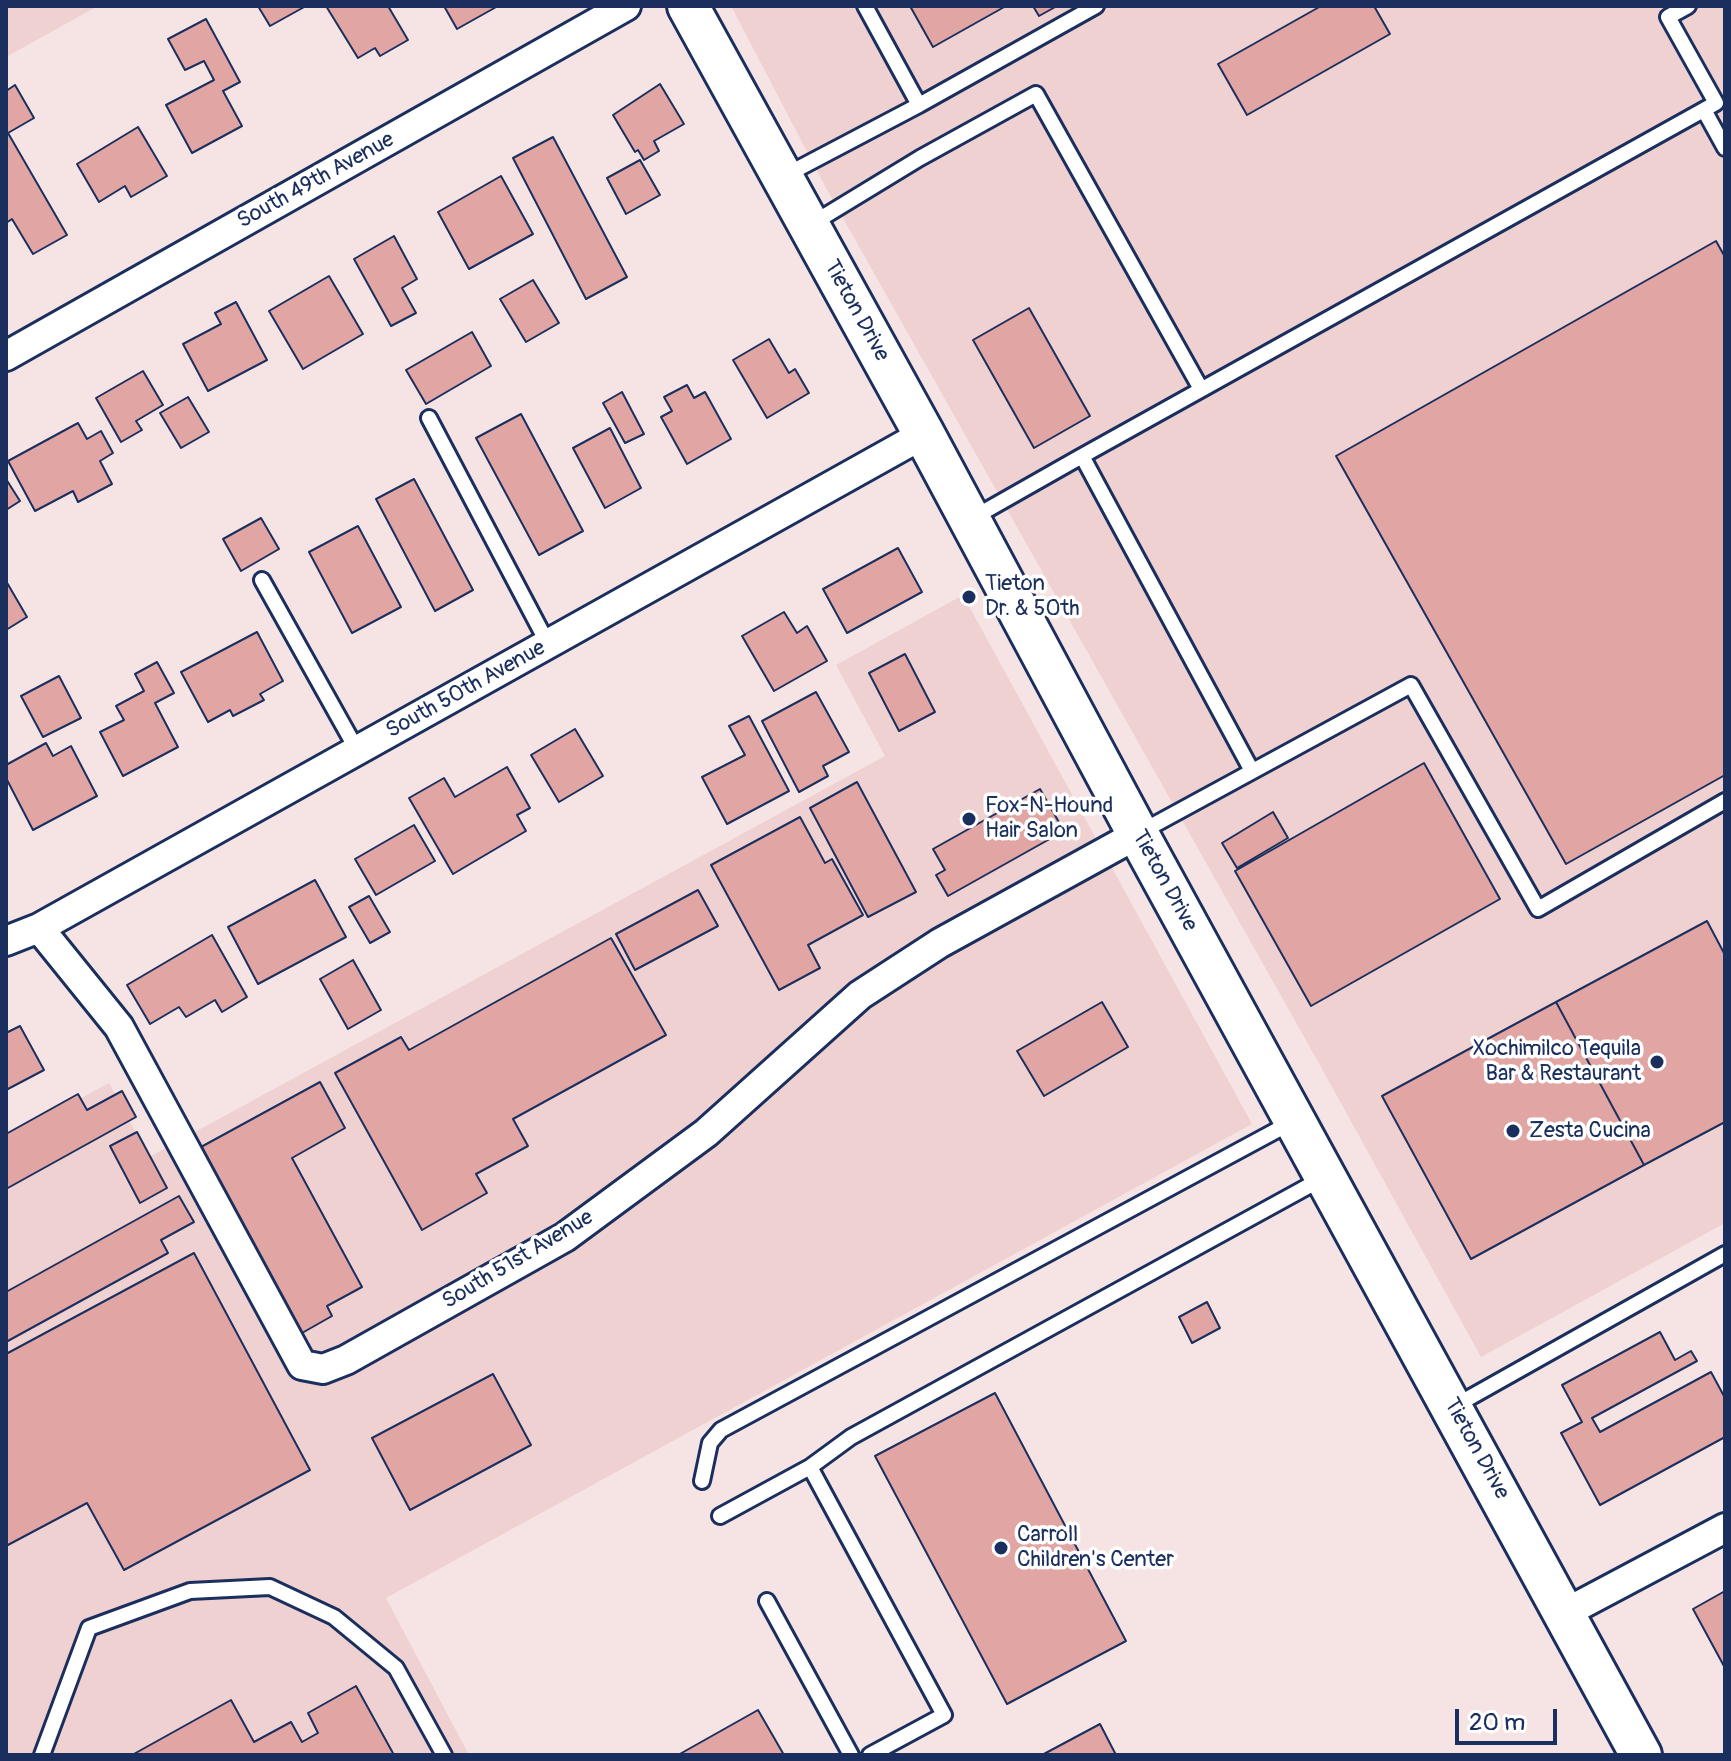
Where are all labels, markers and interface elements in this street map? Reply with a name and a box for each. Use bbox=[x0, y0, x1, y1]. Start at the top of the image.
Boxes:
street label: South 49th Avenue bbox=[233, 127, 399, 235]
street label: Tieton Drive bbox=[817, 256, 895, 366]
place label: Tieton Dr. & 50th bbox=[985, 571, 1080, 622]
marker: Tieton Dr. & 50th bbox=[960, 588, 978, 606]
street label: South 50th Avenue bbox=[382, 635, 550, 745]
place label: Fox-N-Hound Hair Salon bbox=[985, 793, 1113, 844]
marker: Fox-N-Hound Hair Salon bbox=[960, 810, 978, 828]
street label: Tieton Drive bbox=[1125, 826, 1203, 936]
place label: Xochimilco Tequila Bar & Restaurant bbox=[1473, 1036, 1641, 1088]
marker: Xochimilco Tequila Bar & Restaurant bbox=[1648, 1053, 1666, 1071]
place label: Zesta Cucina bbox=[1529, 1118, 1651, 1144]
marker: Zesta Cucina bbox=[1504, 1122, 1522, 1140]
street label: South 51st Avenue bbox=[438, 1205, 598, 1315]
street label: Tieton Drive bbox=[1437, 1394, 1515, 1504]
place label: Carroll Children's Center bbox=[1017, 1522, 1174, 1574]
marker: Carroll Children's Center bbox=[992, 1539, 1010, 1557]
scale bar bbox=[1459, 1693, 1561, 1743]
text: 20 m bbox=[1469, 1708, 1525, 1737]

